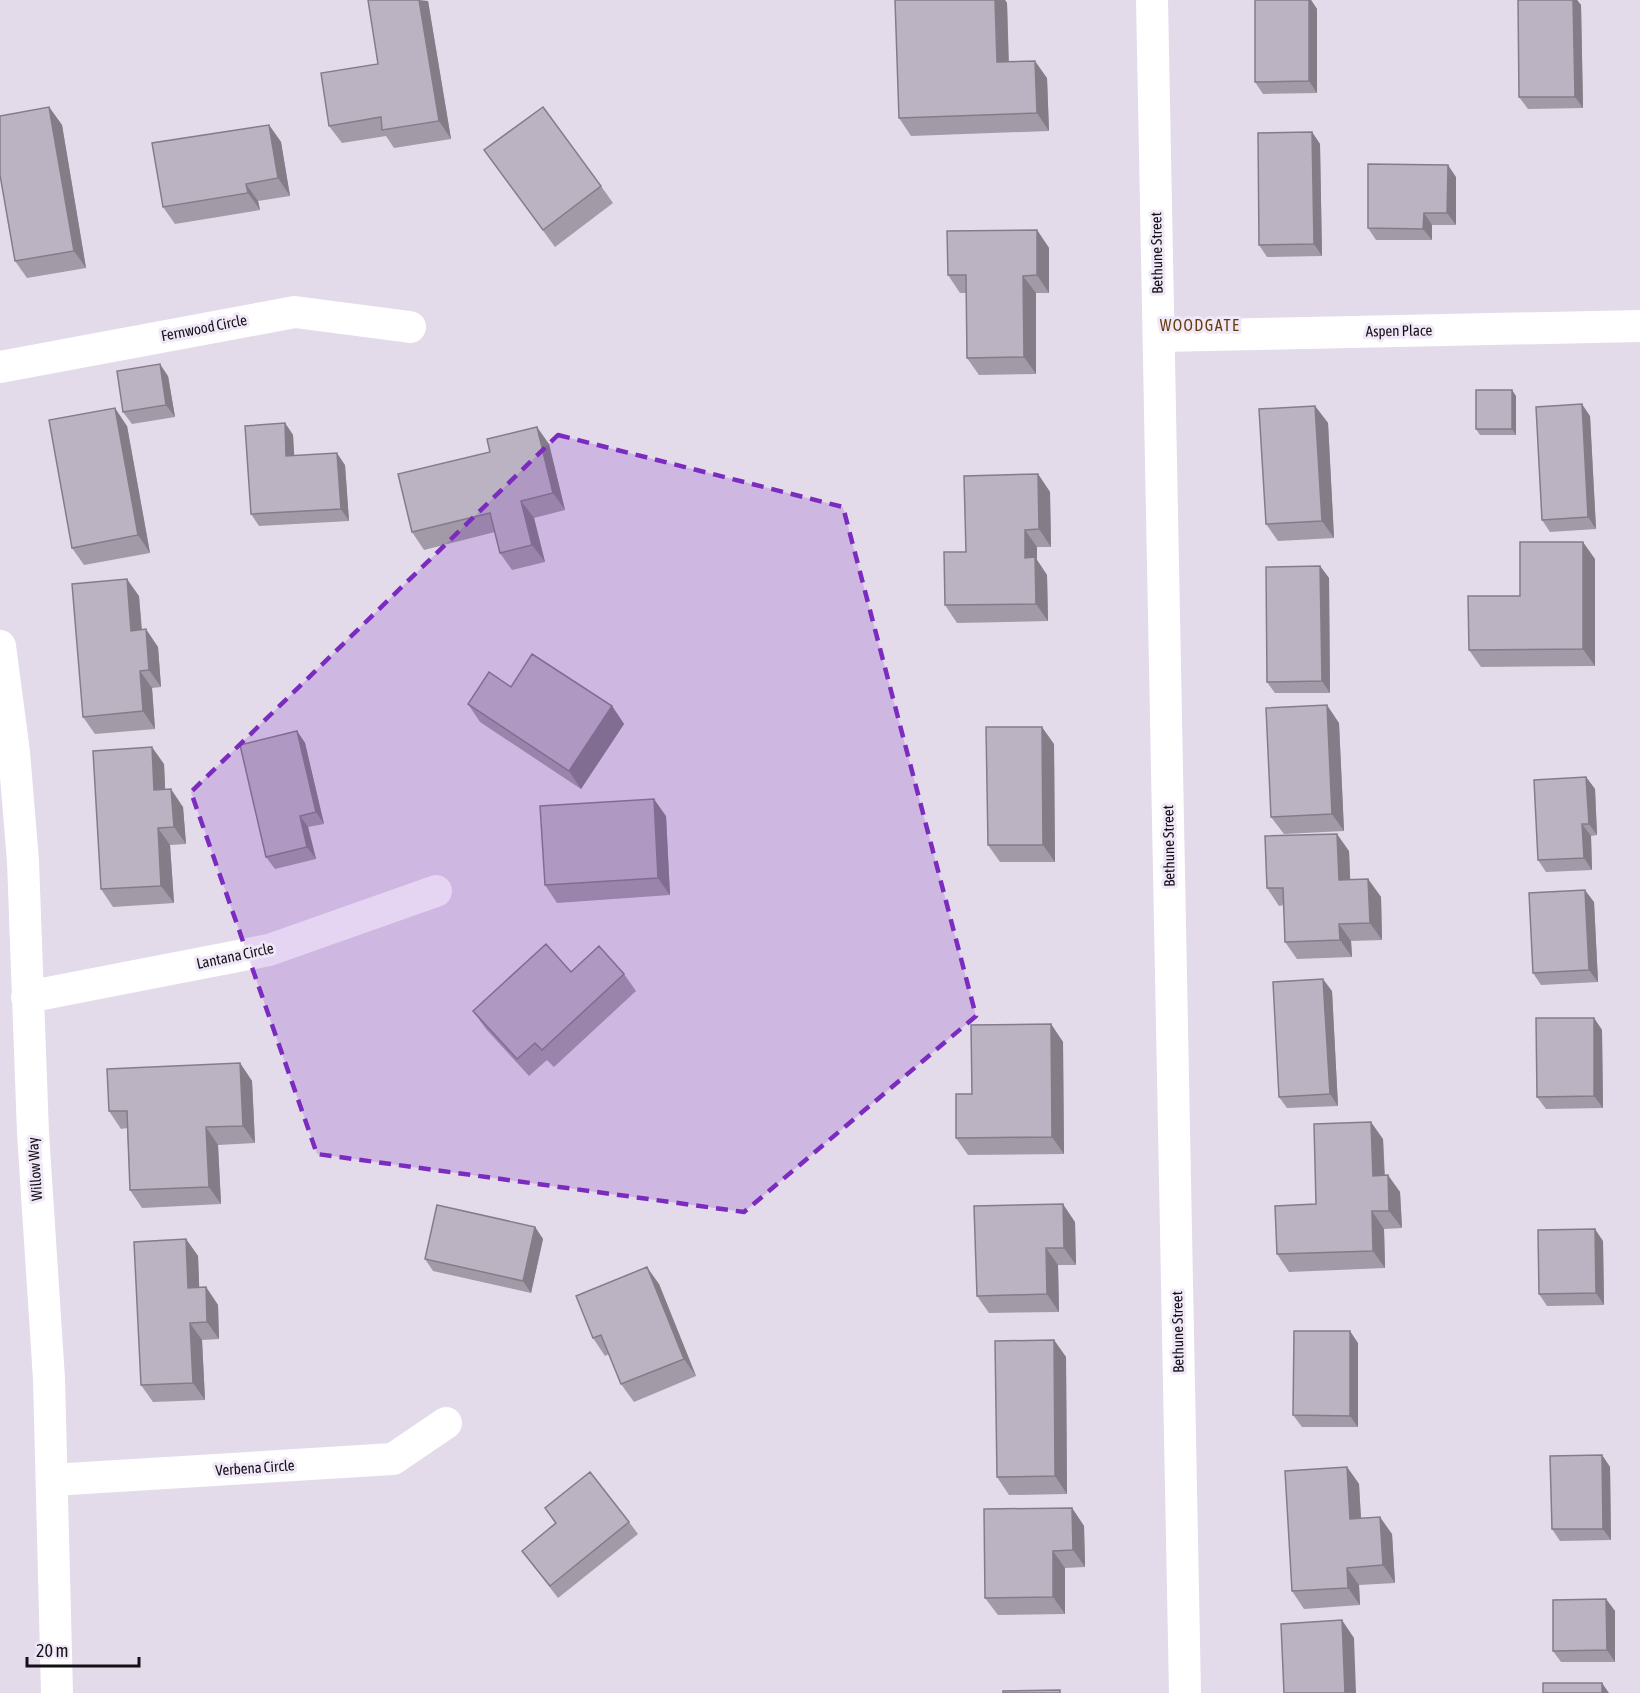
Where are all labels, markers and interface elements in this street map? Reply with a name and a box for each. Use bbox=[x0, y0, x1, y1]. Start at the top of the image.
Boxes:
street label: Bethune Street bbox=[1147, 212, 1166, 294]
street label: Fernwood Circle bbox=[160, 311, 248, 344]
district label: WOODGATE bbox=[1160, 316, 1240, 334]
street label: Aspen Place bbox=[1366, 321, 1433, 340]
street label: Bethune Street bbox=[1159, 805, 1178, 887]
street label: Lantana Circle bbox=[195, 939, 275, 972]
street label: Willow Way bbox=[24, 1137, 45, 1201]
street label: Bethune Street bbox=[1168, 1291, 1187, 1373]
street label: Verbena Circle bbox=[215, 1456, 295, 1479]
scale bar bbox=[27, 1630, 140, 1668]
text: 20 m bbox=[36, 1640, 68, 1661]

